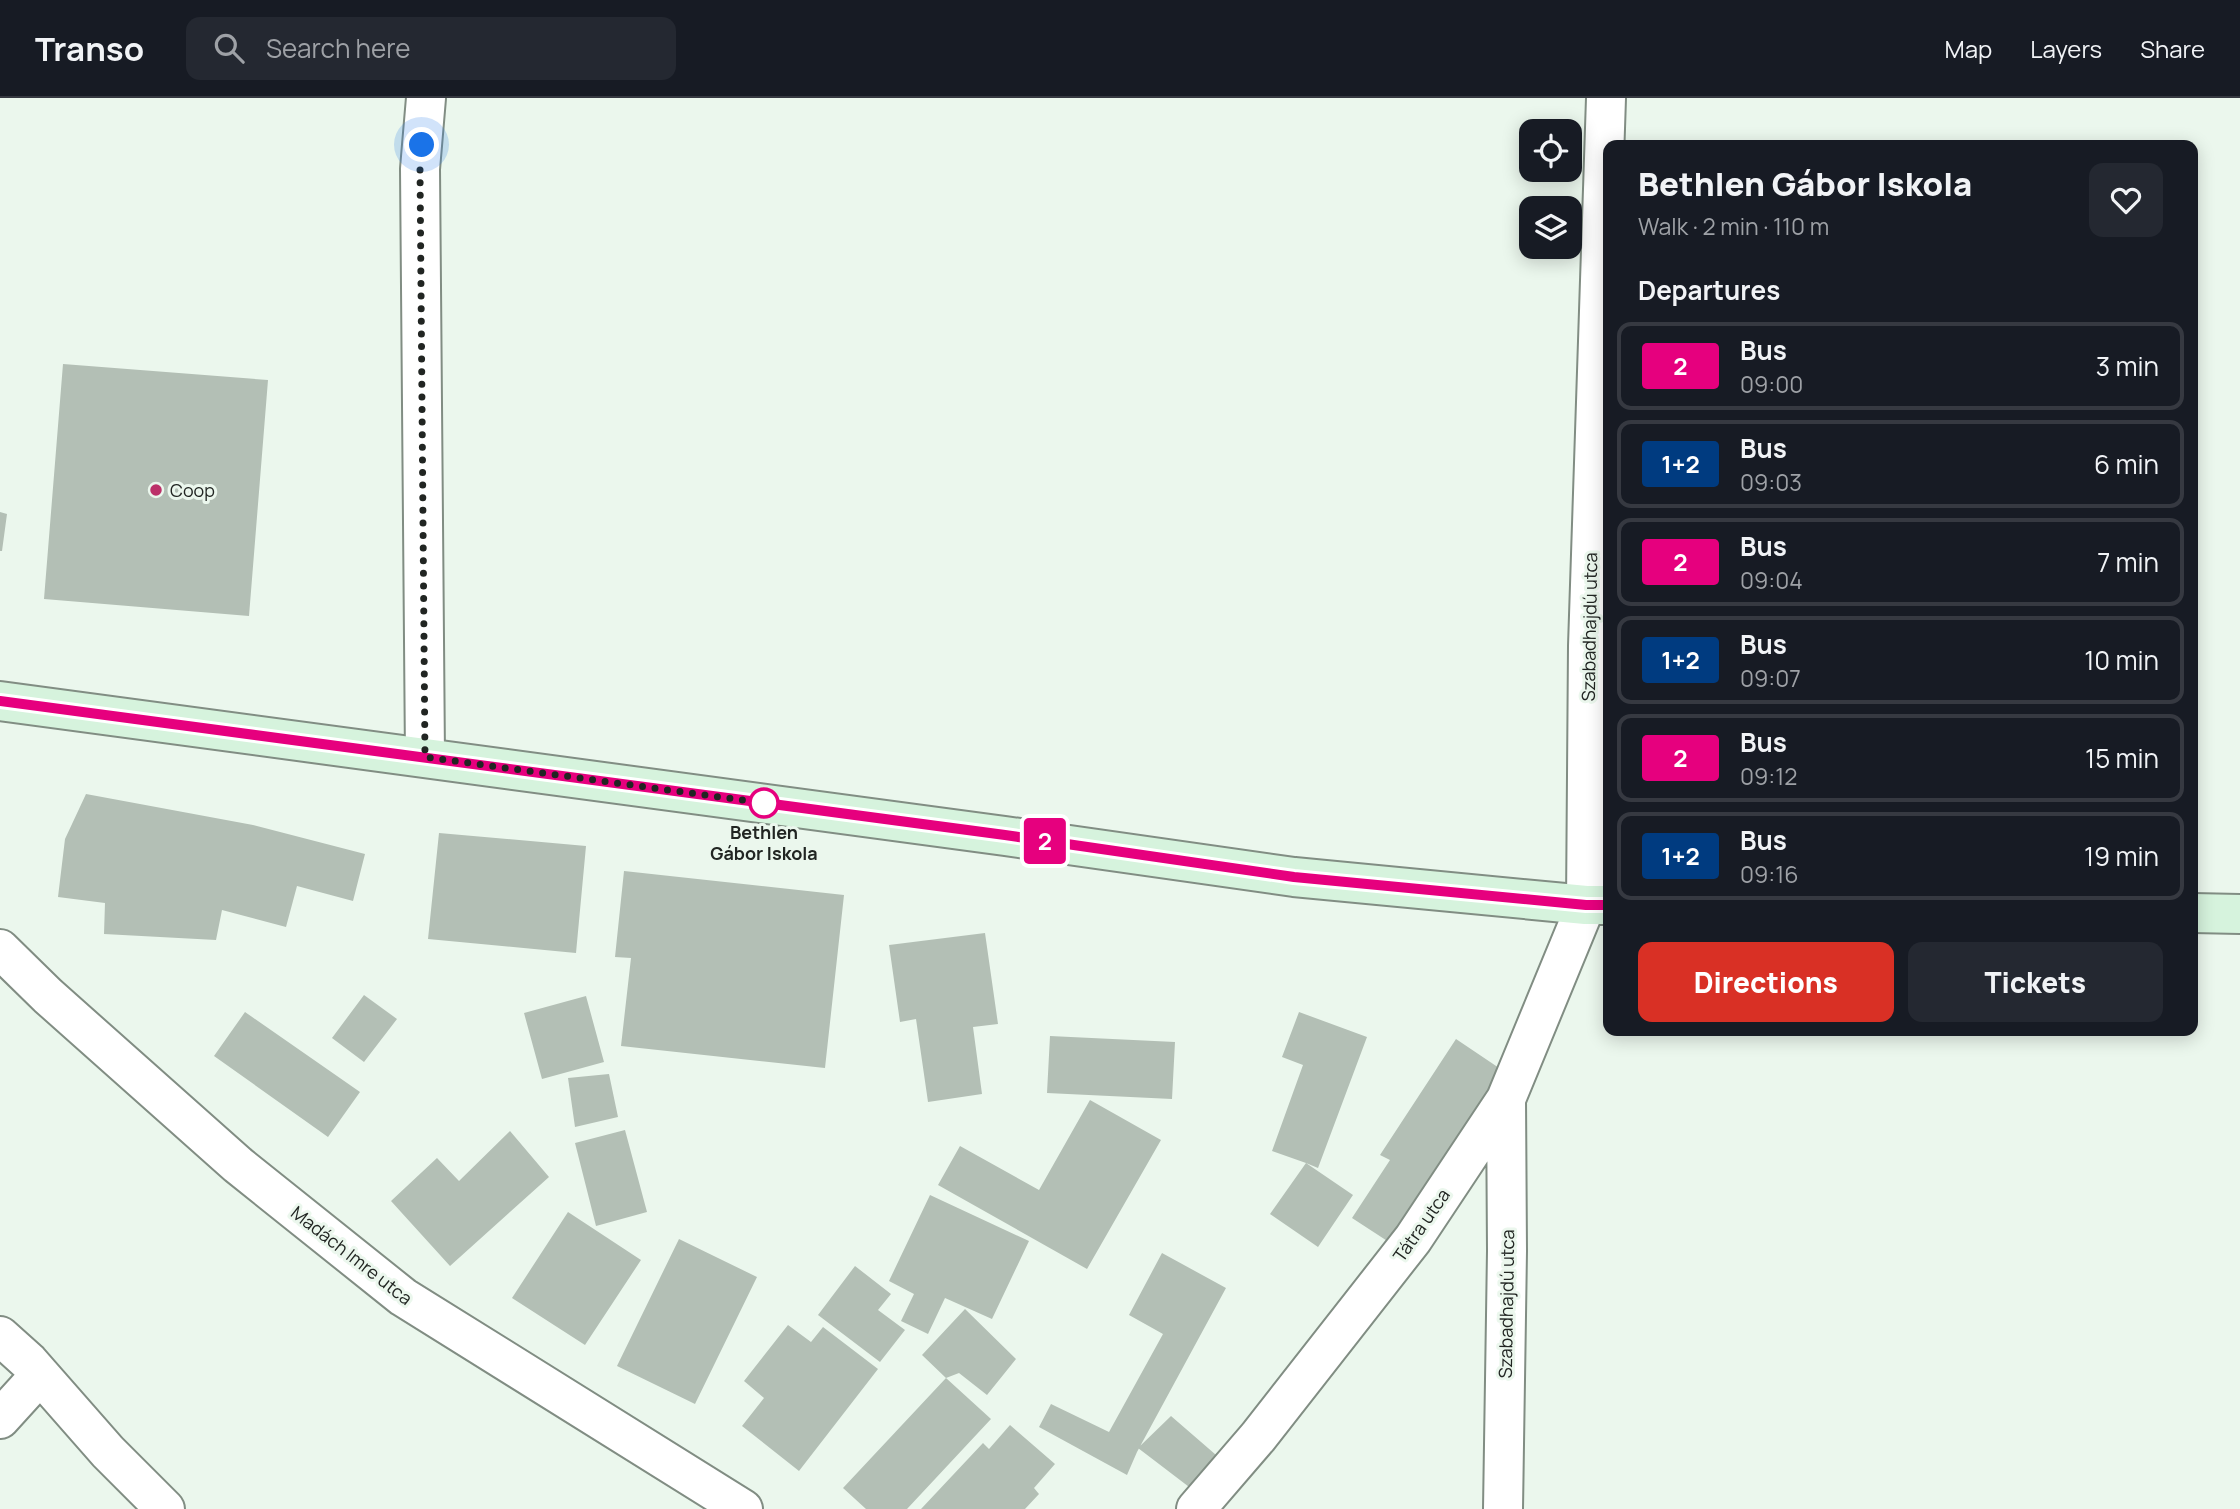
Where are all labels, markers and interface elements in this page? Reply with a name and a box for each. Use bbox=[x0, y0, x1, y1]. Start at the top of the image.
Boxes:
search box bbox=[186, 17, 676, 80]
text: Transo bbox=[35, 26, 144, 71]
icon: search bbox=[210, 29, 248, 67]
text: Search here bbox=[266, 30, 411, 66]
text: Map bbox=[1945, 32, 1992, 65]
text: Layers bbox=[2030, 32, 2102, 65]
text: Share bbox=[2140, 32, 2205, 65]
map controls bbox=[1519, 119, 1582, 259]
button: locate bbox=[1519, 119, 1582, 182]
your location bbox=[404, 127, 439, 162]
text: Bethlen Gábor Iskola bbox=[1638, 161, 1972, 206]
button: heart bbox=[2089, 163, 2163, 237]
button: layers bbox=[1519, 196, 1582, 259]
text: Walk · 2 min · 110 m bbox=[1638, 210, 1829, 242]
text: Departures bbox=[1638, 272, 1780, 308]
text: Bus bbox=[1740, 332, 1787, 368]
text: 3 min bbox=[2096, 348, 2159, 384]
text: 2 bbox=[1673, 349, 1688, 382]
text: 09:00 bbox=[1740, 368, 1803, 400]
text: Bus bbox=[1740, 430, 1787, 466]
text: 6 min bbox=[2094, 446, 2159, 482]
text: 1+2 bbox=[1661, 447, 1700, 480]
text: 09:03 bbox=[1740, 466, 1802, 498]
place label: Coop bbox=[170, 478, 215, 502]
marker: Coop bbox=[148, 482, 164, 498]
text: Bus bbox=[1740, 528, 1787, 564]
text: 7 min bbox=[2097, 544, 2159, 580]
text: 2 bbox=[1673, 545, 1688, 578]
street label: Szabadhajdú utca bbox=[1576, 552, 1602, 702]
text: 09:04 bbox=[1740, 564, 1803, 596]
text: Bus bbox=[1740, 626, 1787, 662]
text: 10 min bbox=[2084, 642, 2159, 678]
text: 1+2 bbox=[1661, 643, 1700, 676]
text: 09:07 bbox=[1740, 662, 1801, 694]
text: Bus bbox=[1740, 724, 1787, 760]
text: 15 min bbox=[2085, 740, 2159, 776]
text: 2 bbox=[1673, 741, 1688, 774]
text: 09:12 bbox=[1740, 760, 1797, 792]
marker: Bethlen Gábor Iskola bbox=[749, 788, 779, 818]
line badge: 2 bbox=[1022, 818, 1068, 864]
place label: Bethlen Gábor Iskola bbox=[710, 820, 818, 865]
text: Bus bbox=[1740, 822, 1787, 858]
text: 2 bbox=[1038, 824, 1052, 857]
text: 19 min bbox=[2084, 838, 2159, 874]
text: 1+2 bbox=[1661, 839, 1700, 872]
text: 09:16 bbox=[1740, 858, 1798, 890]
button: Directions bbox=[1638, 942, 1894, 1022]
button: Tickets bbox=[1908, 942, 2163, 1022]
street label: Tátra utca bbox=[1387, 1184, 1455, 1266]
street label: Madách Imre utca bbox=[287, 1200, 417, 1310]
street label: Szabadhajdú utca bbox=[1493, 1229, 1519, 1379]

